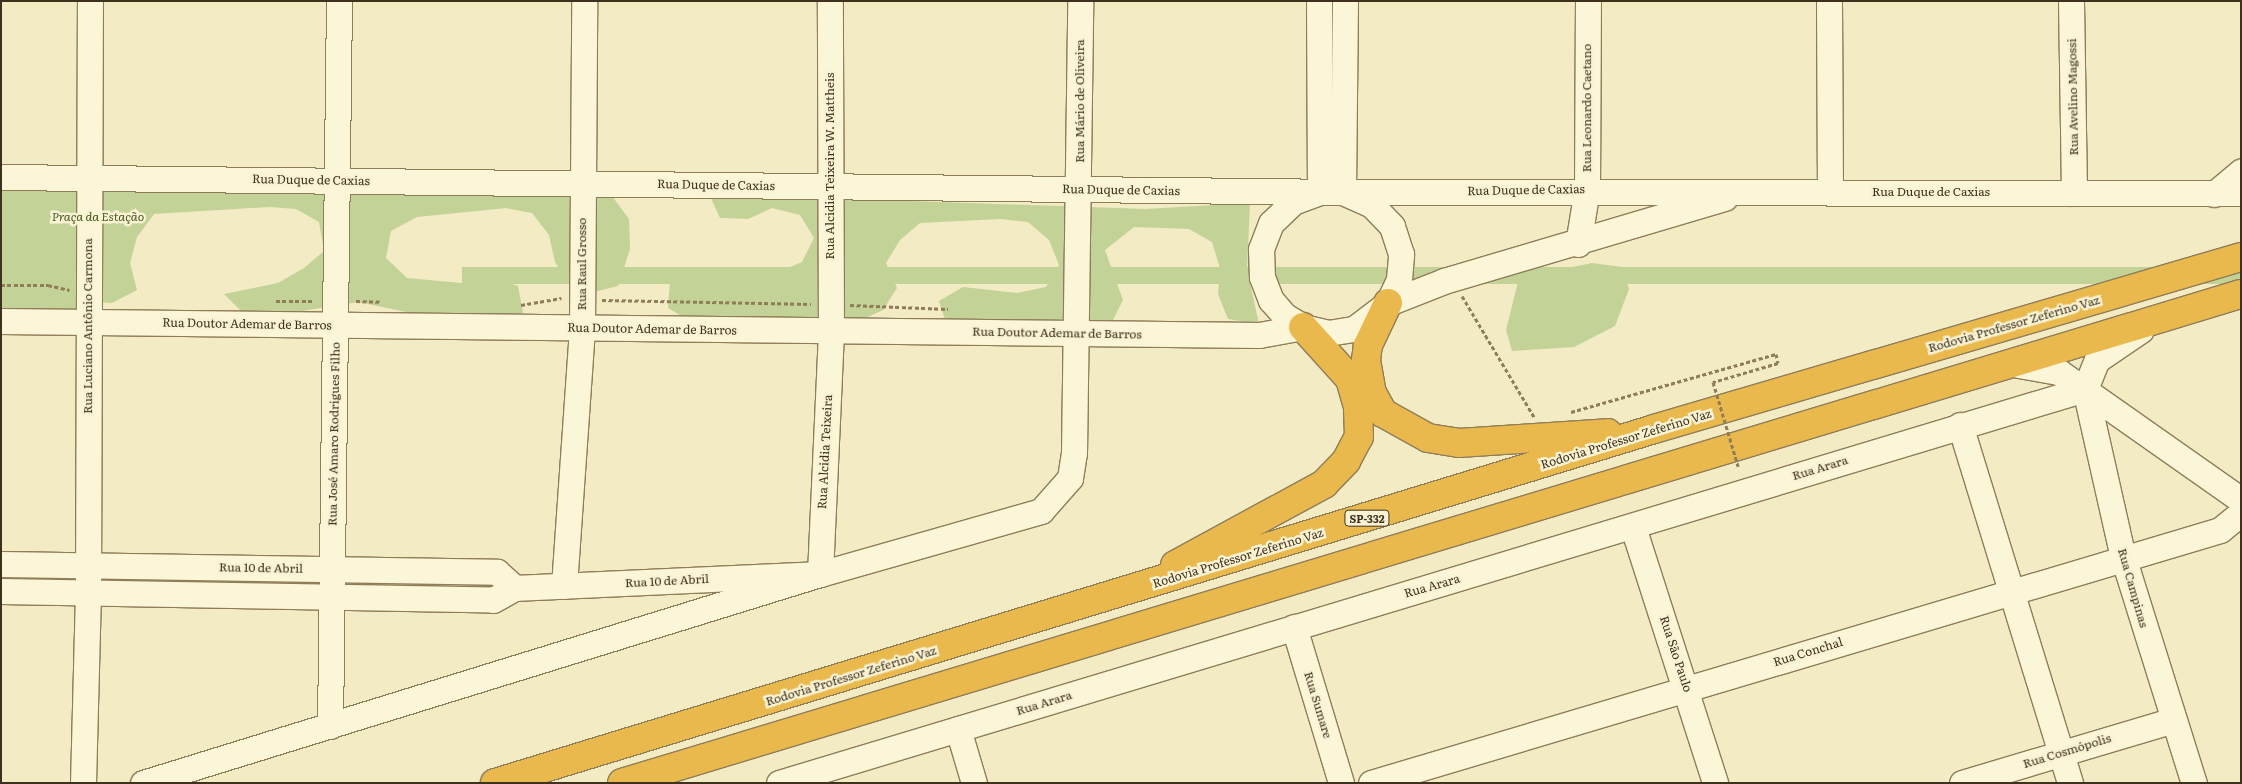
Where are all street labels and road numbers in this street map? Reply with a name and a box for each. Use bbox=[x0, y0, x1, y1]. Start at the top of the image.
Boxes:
street label: Rua Avelino Magossi bbox=[2065, 38, 2081, 156]
street label: Rua Mário de Oliveira bbox=[1073, 39, 1087, 163]
street label: Rua Leonardo Caetano bbox=[1580, 44, 1594, 172]
street label: Rua Alcidia Teixeira W. Mattheis bbox=[823, 73, 837, 259]
street label: Rua Duque de Caxias bbox=[252, 172, 370, 188]
street label: Rua Duque de Caxias bbox=[657, 177, 775, 193]
street label: Rua Duque de Caxias bbox=[1062, 182, 1180, 198]
street label: Rua Duque de Caxias bbox=[1467, 182, 1585, 198]
street label: Rua Duque de Caxias bbox=[1872, 185, 1990, 199]
street label: Rua Raul Grosso bbox=[575, 218, 589, 310]
street label: Rua Luciano Antônio Carmona bbox=[81, 238, 95, 414]
street label: Rodovia Professor Zeferino Vaz bbox=[1927, 293, 2101, 355]
street label: Rua Doutor Ademar de Barros bbox=[162, 315, 332, 333]
street label: Rua Doutor Ademar de Barros bbox=[567, 320, 737, 338]
street label: Rua Doutor Ademar de Barros bbox=[972, 324, 1142, 342]
street label: Rua José Amaro Rodrigues Filho bbox=[325, 342, 343, 526]
street label: Rua Alcidia Teixeira bbox=[815, 394, 835, 510]
street label: Rodovia Professor Zeferino Vaz bbox=[1539, 406, 1713, 472]
street label: Rua Arara bbox=[1790, 453, 1850, 483]
road number: SP-332 bbox=[1343, 509, 1391, 526]
street label: Rodovia Professor Zeferino Vaz bbox=[1151, 525, 1325, 591]
street label: Rua Campinas bbox=[2115, 547, 2151, 629]
street label: Rua 10 de Abril bbox=[219, 560, 303, 576]
street label: Rua Arara bbox=[1402, 571, 1462, 601]
street label: Rua 10 de Abril bbox=[625, 572, 709, 590]
street label: Rua São Paulo bbox=[1657, 614, 1695, 694]
street label: Rua Conchal bbox=[1771, 635, 1845, 669]
street label: Rodovia Professor Zeferino Vaz bbox=[764, 643, 938, 709]
street label: Rua Sumare bbox=[1301, 670, 1335, 740]
street label: Rua Arara bbox=[1014, 688, 1074, 718]
street label: Rua Cosmópolis bbox=[2021, 731, 2113, 771]

